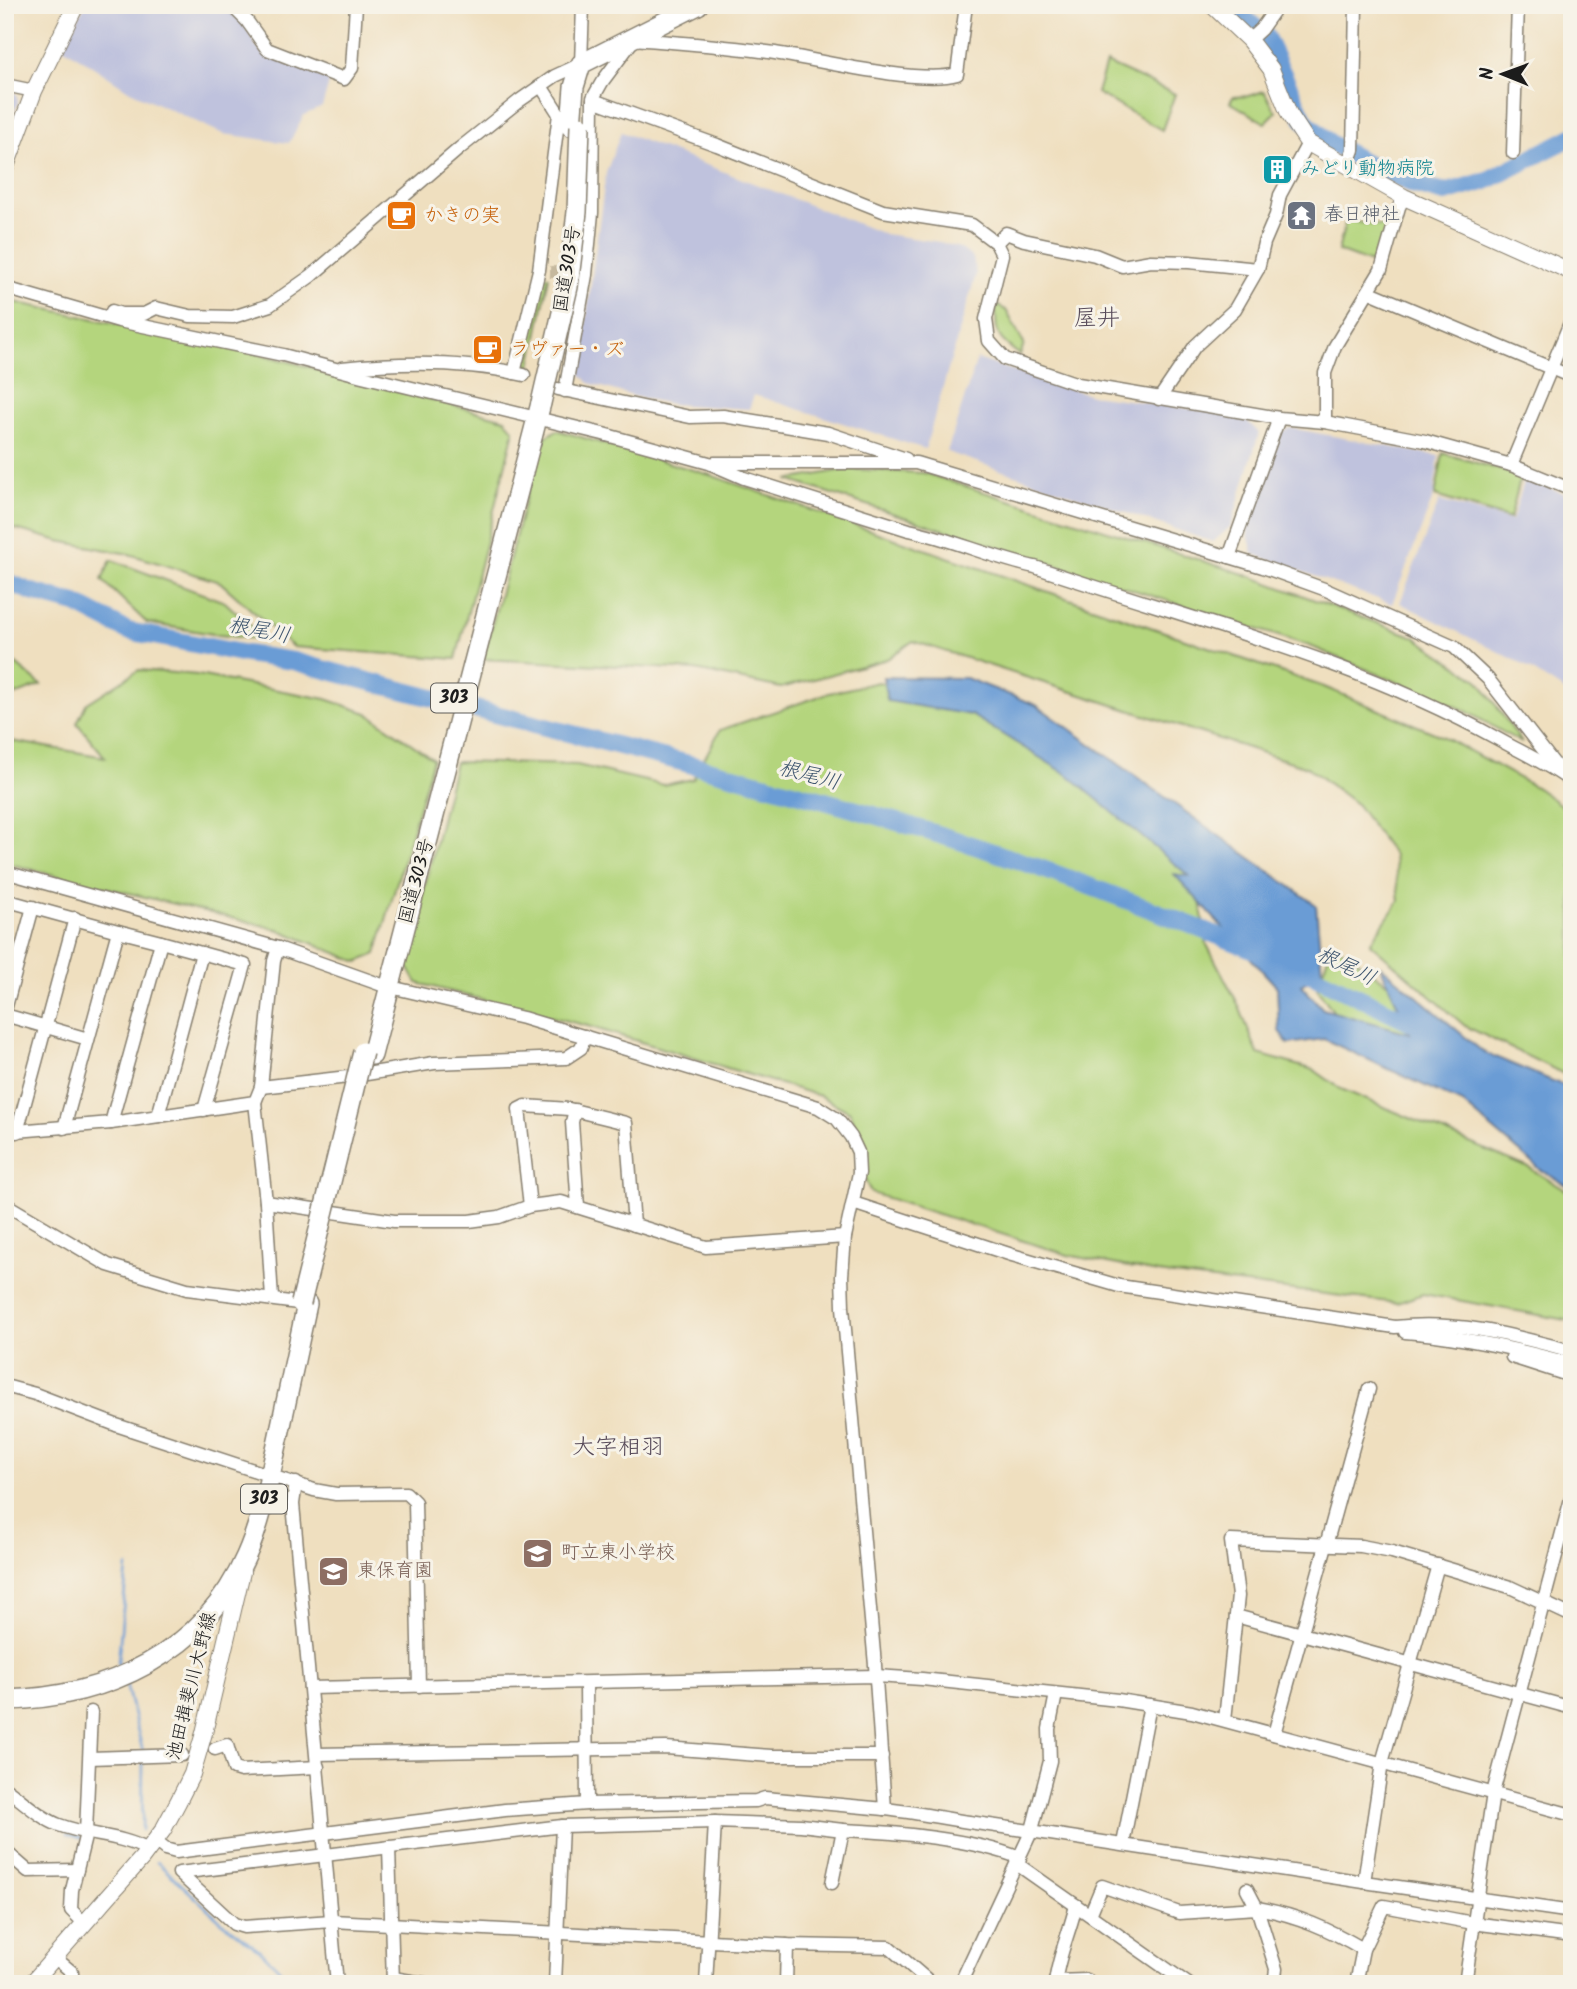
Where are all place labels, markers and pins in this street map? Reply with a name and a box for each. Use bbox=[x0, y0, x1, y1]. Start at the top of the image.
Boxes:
building icon: みどり動物病院 bbox=[1261, 152, 1295, 186]
place label: みどり動物病院 bbox=[1301, 154, 1434, 184]
temple icon: 春日神社 bbox=[1284, 198, 1318, 232]
cafe icon: かきの実 bbox=[384, 199, 418, 233]
place label: 春日神社 bbox=[1324, 200, 1400, 230]
place label: かきの実 bbox=[424, 201, 500, 231]
cafe icon: ラヴァー・ズ bbox=[470, 333, 504, 367]
place label: ラヴァー・ズ bbox=[510, 335, 624, 365]
school or university icon: 町立東小学校 bbox=[521, 1536, 555, 1570]
place label: 町立東小学校 bbox=[561, 1538, 675, 1568]
school or university icon: 東保育園 bbox=[317, 1554, 351, 1588]
place label: 東保育園 bbox=[357, 1556, 433, 1586]

